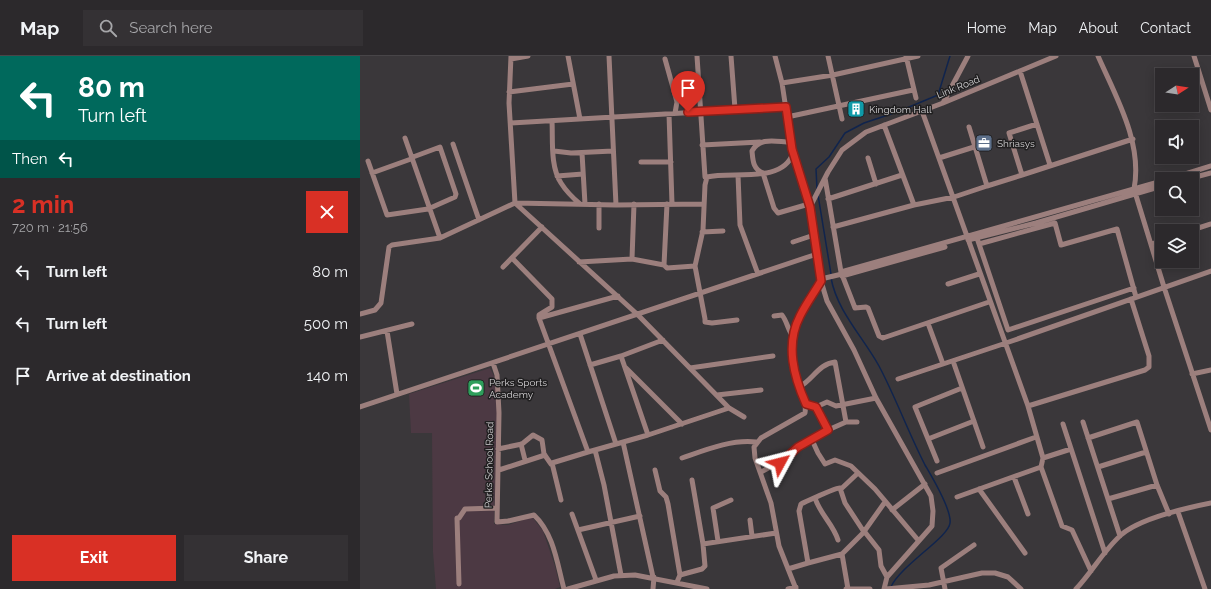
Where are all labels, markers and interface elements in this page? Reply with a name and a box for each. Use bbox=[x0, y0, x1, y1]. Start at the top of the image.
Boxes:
search box bbox=[83, 10, 363, 46]
text: Map bbox=[20, 17, 59, 39]
icon: search bbox=[97, 17, 119, 39]
text: Search here bbox=[129, 19, 213, 37]
text: Home bbox=[967, 20, 1006, 36]
text: Map bbox=[1028, 20, 1057, 36]
text: About bbox=[1079, 20, 1118, 36]
text: Contact bbox=[1140, 20, 1191, 36]
north arrow bbox=[1155, 68, 1199, 112]
map controls bbox=[1155, 68, 1199, 268]
text: 80 m bbox=[78, 71, 145, 104]
pin bbox=[671, 71, 705, 112]
icon: left bbox=[12, 72, 64, 124]
street label: Link Road bbox=[935, 73, 981, 101]
icon: arrive bbox=[677, 77, 699, 99]
building icon: Kingdom Hall bbox=[846, 99, 866, 119]
place label: Kingdom Hall bbox=[869, 104, 932, 115]
text: Turn left bbox=[78, 105, 147, 126]
button: sound bbox=[1155, 120, 1199, 164]
office icon: Shriasys bbox=[974, 133, 994, 153]
place label: Shriasys bbox=[997, 138, 1035, 149]
icon: left bbox=[55, 148, 77, 170]
text: Then bbox=[12, 150, 47, 168]
button: search bbox=[1155, 172, 1199, 216]
text: 2 min bbox=[12, 190, 74, 219]
button: close bbox=[306, 191, 348, 233]
text: 720 m · 21:56 bbox=[12, 220, 88, 235]
button: layers bbox=[1155, 224, 1199, 268]
icon: left bbox=[12, 261, 34, 283]
text: Turn left bbox=[46, 263, 107, 281]
text: 80 m bbox=[312, 263, 348, 281]
icon: left bbox=[12, 313, 34, 335]
text: Turn left bbox=[46, 315, 107, 333]
text: 500 m bbox=[304, 315, 348, 333]
icon: arrive bbox=[12, 365, 34, 387]
text: Arrive at destination bbox=[46, 367, 191, 385]
text: 140 m bbox=[307, 367, 348, 385]
place label: Perks Sports Academy bbox=[489, 377, 547, 400]
sports icon: Perks Sports Academy bbox=[466, 378, 486, 398]
street label: Perks School Road bbox=[483, 422, 495, 508]
position arrow bbox=[759, 442, 801, 484]
button: Exit bbox=[12, 535, 176, 581]
button: Share bbox=[184, 535, 348, 581]

